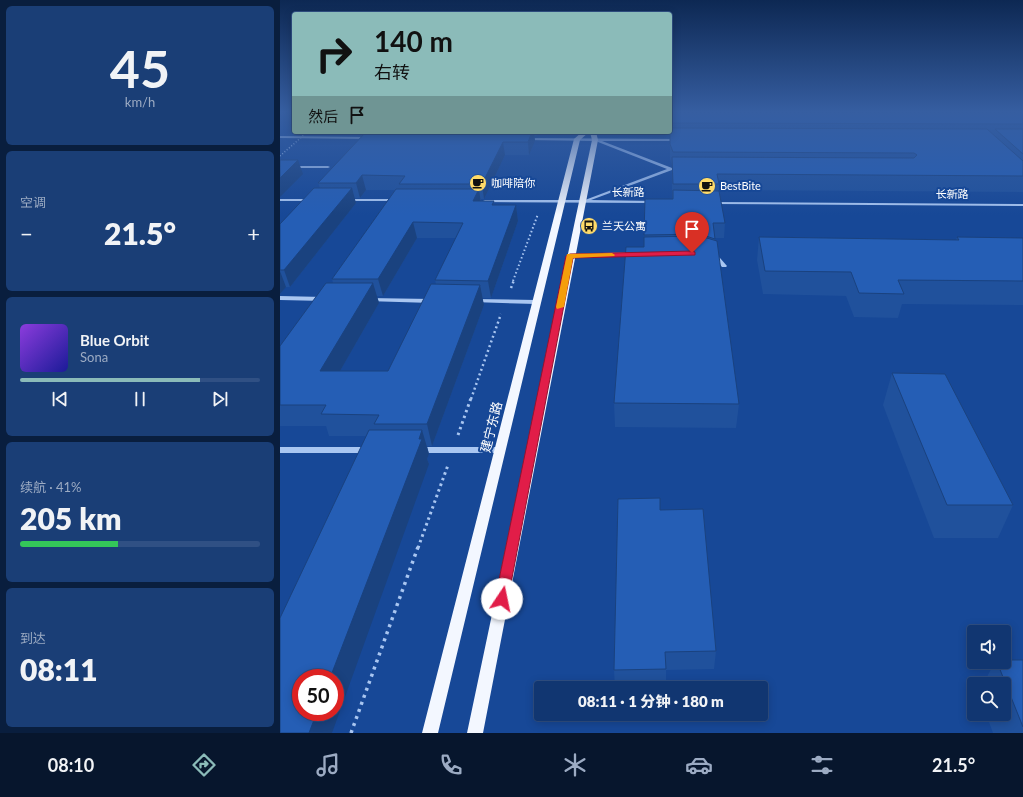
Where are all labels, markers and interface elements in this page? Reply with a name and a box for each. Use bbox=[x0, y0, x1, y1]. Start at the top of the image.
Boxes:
text: 140 m bbox=[374, 24, 453, 58]
icon: right bbox=[308, 28, 360, 80]
text: 45 bbox=[110, 37, 170, 99]
text: 右转 bbox=[374, 61, 410, 83]
text: km/h bbox=[125, 94, 155, 110]
icon: arrive bbox=[346, 104, 368, 126]
text: 然后 bbox=[308, 107, 338, 125]
cafe icon: 咖啡陪你 bbox=[468, 173, 488, 193]
place label: 咖啡陪你 bbox=[491, 176, 535, 189]
cafe icon: BestBite bbox=[697, 176, 717, 196]
place label: BestBite bbox=[720, 179, 761, 192]
street label: 长新路 bbox=[612, 185, 645, 198]
street label: 长新路 bbox=[936, 187, 969, 200]
text: 空调 bbox=[20, 194, 46, 210]
pin bbox=[675, 212, 709, 253]
text: 21.5° bbox=[104, 215, 176, 251]
bus stop icon: 兰天公寓 bbox=[579, 216, 599, 236]
icon: arrive bbox=[681, 218, 703, 240]
place label: 兰天公寓 bbox=[602, 219, 646, 232]
text: − bbox=[20, 220, 33, 247]
text: + bbox=[247, 220, 260, 247]
text: Blue Orbit bbox=[80, 331, 149, 349]
text: Sona bbox=[80, 349, 108, 365]
icon: previous bbox=[49, 388, 71, 410]
icon: pause bbox=[129, 388, 151, 410]
icon: next bbox=[209, 388, 231, 410]
street label: 建宁东路 bbox=[477, 400, 505, 454]
text: 续航 · 41% bbox=[20, 479, 82, 495]
text: 205 km bbox=[20, 500, 121, 536]
position arrow bbox=[481, 578, 523, 620]
map controls bbox=[967, 625, 1011, 721]
button: sound bbox=[967, 625, 1011, 669]
text: 到达 bbox=[20, 630, 46, 646]
text: 08:11 bbox=[20, 651, 98, 687]
speed limit sign: 50 bbox=[292, 669, 344, 721]
button: search bbox=[967, 677, 1011, 721]
text: 08:11 · 1 分钟 · 180 m bbox=[578, 692, 724, 710]
icon: directions bbox=[190, 751, 218, 779]
icon: music bbox=[314, 751, 342, 779]
icon: phone bbox=[437, 751, 465, 779]
icon: climate bbox=[561, 751, 589, 779]
icon: car bbox=[685, 751, 713, 779]
icon: filters bbox=[808, 751, 836, 779]
text: 08:10 bbox=[48, 754, 94, 776]
text: 21.5° bbox=[932, 754, 975, 776]

